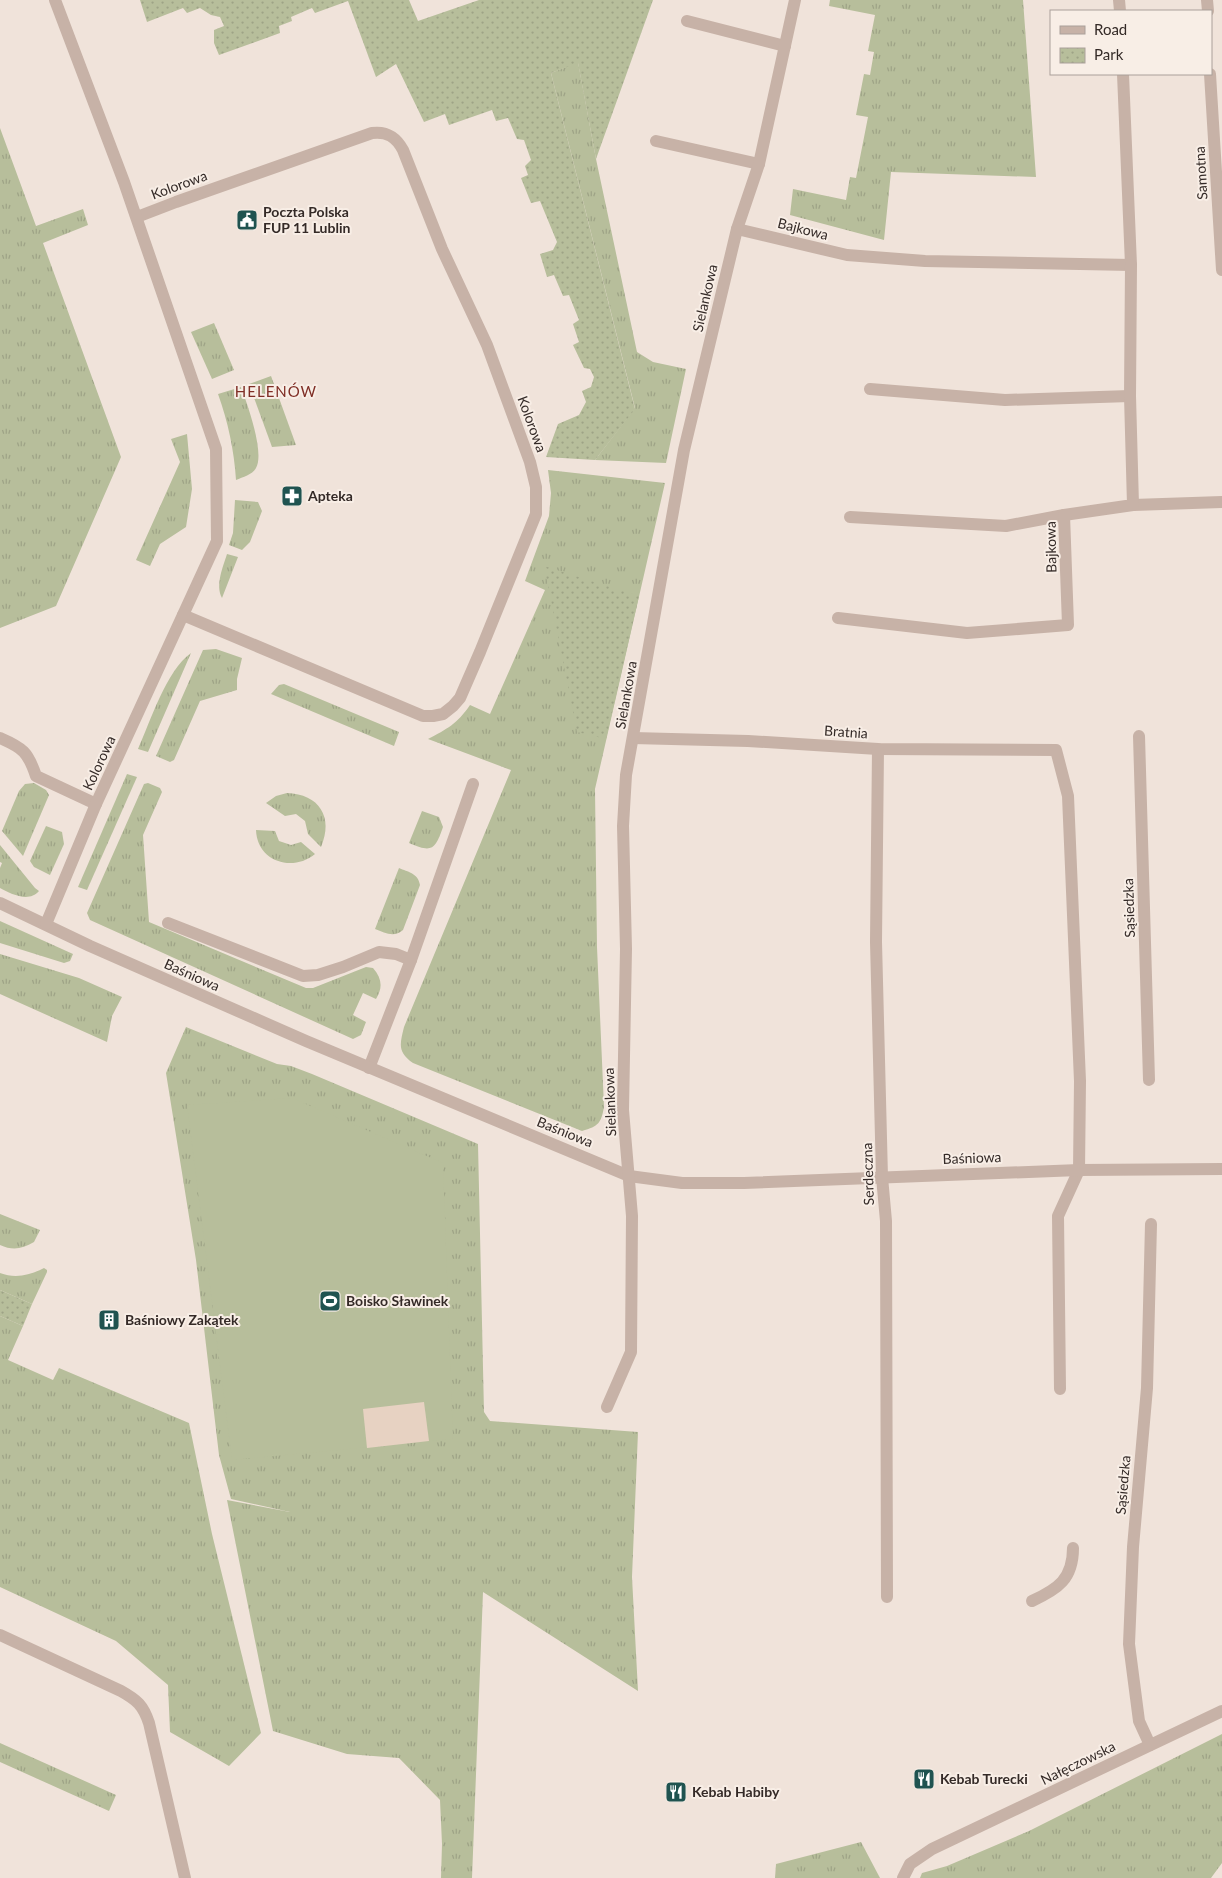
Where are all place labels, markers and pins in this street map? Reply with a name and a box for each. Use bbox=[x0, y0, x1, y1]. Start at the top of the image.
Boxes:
place label: Poczta Polska FUP 11 Lublin bbox=[263, 203, 350, 236]
public building icon: Poczta Polska FUP 11 Lublin bbox=[235, 208, 259, 232]
pharmacy icon: Apteka bbox=[280, 484, 304, 508]
place label: Apteka bbox=[307, 487, 353, 504]
sports icon: Boisko Sławinek bbox=[318, 1289, 342, 1313]
place label: Boisko Sławinek bbox=[346, 1292, 449, 1309]
building icon: Baśniowy Zakątek bbox=[97, 1308, 121, 1332]
place label: Baśniowy Zakątek bbox=[125, 1311, 239, 1328]
restaurant icon: Kebab Turecki bbox=[912, 1767, 936, 1791]
place label: Kebab Turecki bbox=[940, 1770, 1028, 1787]
restaurant icon: Kebab Habiby bbox=[664, 1780, 688, 1804]
place label: Kebab Habiby bbox=[692, 1783, 780, 1800]

